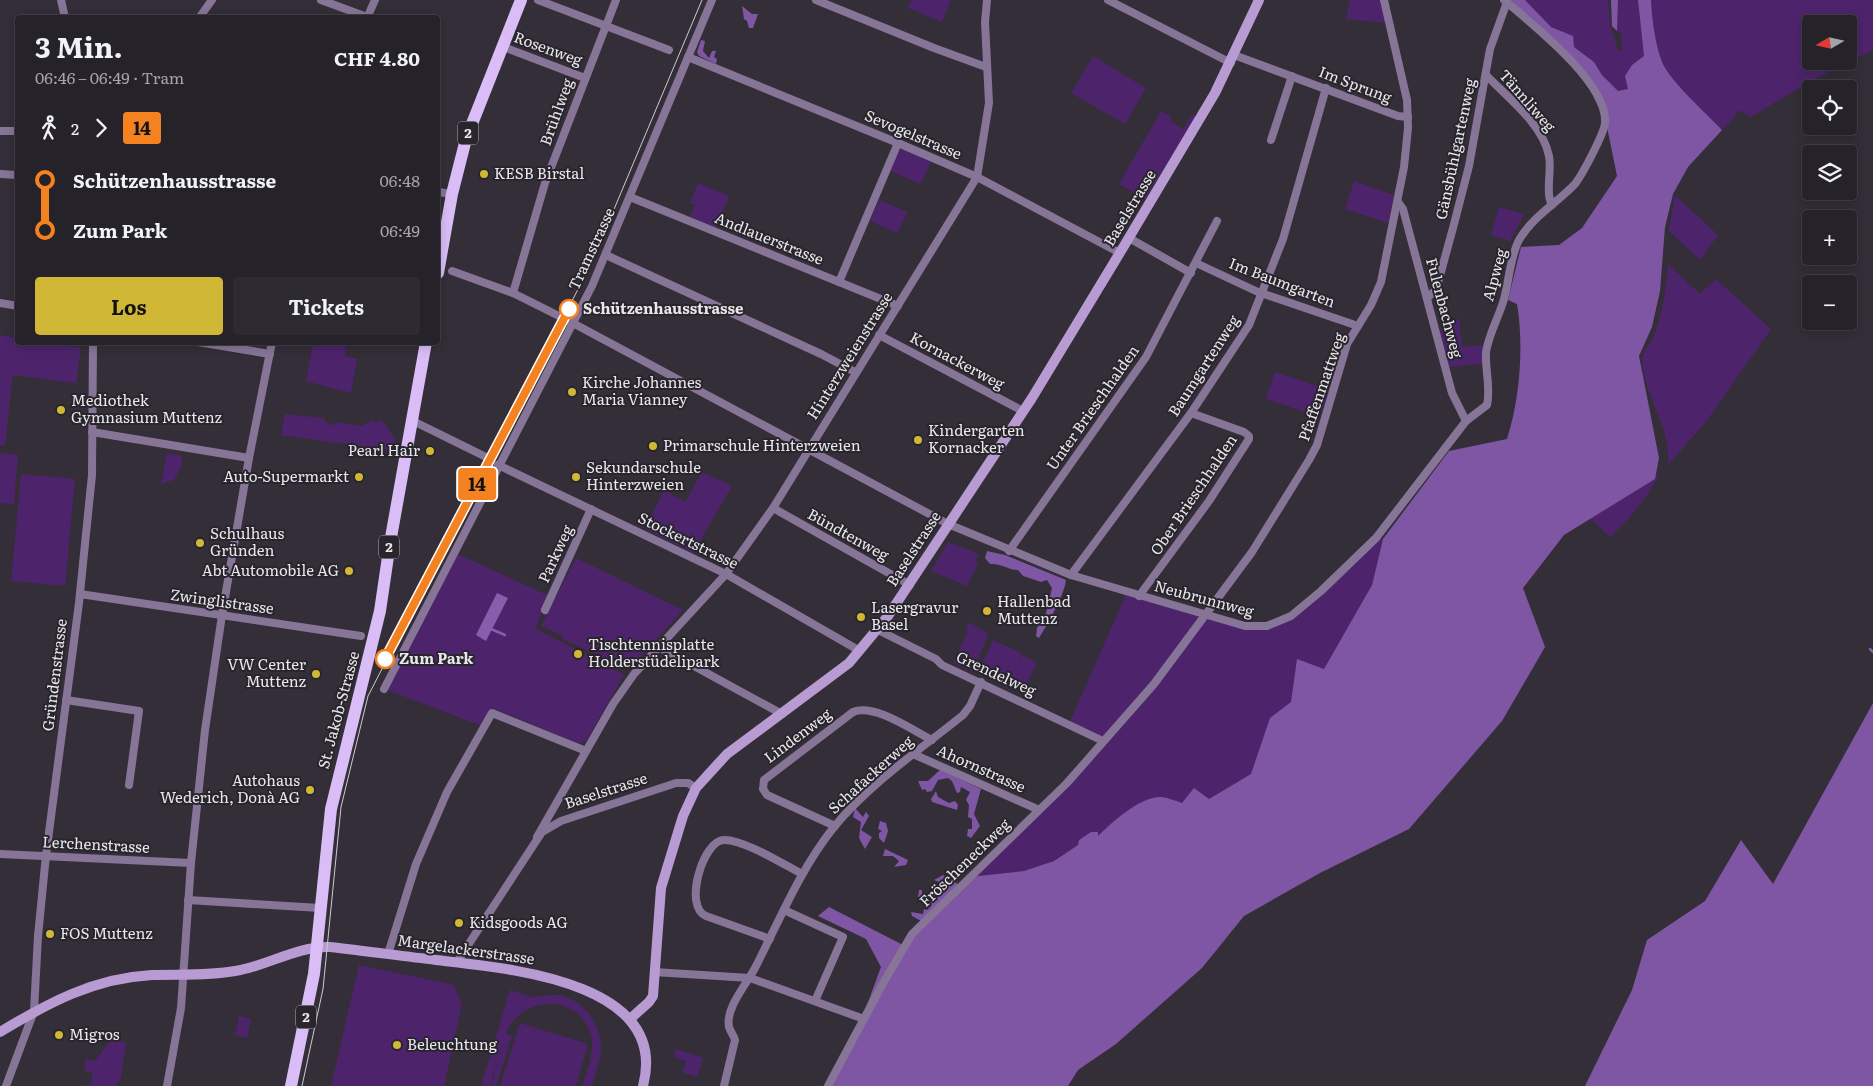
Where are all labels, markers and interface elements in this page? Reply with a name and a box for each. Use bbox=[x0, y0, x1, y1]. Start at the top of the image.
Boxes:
north arrow bbox=[1802, 15, 1858, 70]
map controls bbox=[1802, 15, 1857, 330]
text: 3 Min. bbox=[35, 25, 123, 67]
street label: Rosenweg bbox=[511, 25, 587, 71]
text: CHF 4.80 bbox=[334, 44, 420, 72]
street label: Im Sprung bbox=[1316, 59, 1396, 108]
street label: Tännliweg bbox=[1494, 64, 1562, 137]
text: 06:46 – 06:49 · Tram bbox=[35, 65, 184, 89]
street label: Brühlweg bbox=[533, 74, 579, 148]
street label: Gänsbühlgartenweg bbox=[1428, 75, 1481, 222]
button: locate bbox=[1802, 80, 1857, 135]
street label: Sevogelstrasse bbox=[862, 103, 966, 164]
icon: walk bbox=[35, 114, 63, 142]
icon: forward bbox=[87, 114, 115, 142]
text: 14 bbox=[133, 114, 151, 141]
text: 2 bbox=[71, 116, 79, 140]
road number: 2 bbox=[458, 122, 478, 144]
button: layers bbox=[1802, 145, 1857, 200]
place label: KESB Birstal bbox=[494, 161, 584, 184]
street label: Baselstrasse bbox=[1097, 164, 1161, 250]
text: Schützenhausstrasse bbox=[73, 166, 276, 194]
text: 06:48 bbox=[380, 168, 420, 192]
marker: KESB Birstal bbox=[478, 168, 490, 180]
street label: Tramstrasse bbox=[561, 203, 620, 294]
street label: Andlauerstrasse bbox=[712, 205, 828, 270]
button: + bbox=[1802, 210, 1857, 265]
text: Zum Park bbox=[73, 216, 167, 244]
text: 06:49 bbox=[380, 218, 420, 242]
street label: Alpweg bbox=[1475, 245, 1512, 304]
street label: Im Baumgarten bbox=[1226, 251, 1339, 312]
street label: Fulenbachweg bbox=[1421, 255, 1470, 361]
button: − bbox=[1802, 275, 1857, 330]
button: Los bbox=[35, 277, 223, 335]
button: Tickets bbox=[233, 277, 420, 335]
street label: Hinterzweienstrasse bbox=[800, 287, 897, 423]
place label: Schützenhausstrasse bbox=[583, 296, 744, 319]
marker: Schützenhausstrasse bbox=[559, 299, 579, 319]
street label: Baumgartenweg bbox=[1161, 309, 1245, 420]
street label: Kornackerweg bbox=[906, 325, 1010, 395]
street label: Pfaffenmattweg bbox=[1291, 328, 1350, 444]
street label: Unter Brieschhalden bbox=[1040, 340, 1144, 474]
place label: Kirche Johannes Maria Vianney bbox=[582, 370, 702, 410]
marker: Kirche Johannes Maria Vianney bbox=[566, 386, 578, 398]
place label: Mediothek Gymnasium Muttenz bbox=[71, 388, 222, 428]
marker: Mediothek Gymnasium Muttenz bbox=[55, 404, 67, 416]
place label: Kindergarten Kornacker bbox=[928, 418, 1025, 458]
street label: Ober Brieschhalden bbox=[1144, 429, 1242, 559]
place label: Primarschule Hinterzweien bbox=[663, 433, 861, 456]
marker: Kindergarten Kornacker bbox=[912, 434, 924, 446]
place label: Pearl Hair bbox=[348, 438, 420, 461]
marker: Primarschule Hinterzweien bbox=[647, 440, 659, 452]
marker: Pearl Hair bbox=[424, 445, 436, 457]
place label: Sekundarschule Hinterzweien bbox=[586, 455, 701, 495]
place label: Auto-Supermarkt bbox=[223, 464, 349, 487]
line badge: 14 bbox=[454, 468, 500, 500]
text: 14 bbox=[468, 470, 486, 497]
marker: Auto-Supermarkt bbox=[353, 471, 365, 483]
marker: Sekundarschule Hinterzweien bbox=[570, 471, 582, 483]
street label: Bündtenweg bbox=[804, 502, 894, 566]
street label: Stockertstrasse bbox=[635, 505, 743, 574]
street label: Baselstrasse bbox=[880, 506, 946, 590]
street label: Parkweg bbox=[531, 520, 578, 586]
place label: Schulhaus Gründen bbox=[210, 521, 285, 561]
road number: 2 bbox=[379, 536, 399, 558]
marker: Schulhaus Gründen bbox=[194, 537, 206, 549]
place label: Abt Automobile AG bbox=[202, 558, 339, 581]
marker: Abt Automobile AG bbox=[343, 565, 355, 577]
street label: Neubrunnweg bbox=[1152, 573, 1257, 622]
street label: Zwinglistrasse bbox=[169, 582, 276, 619]
place label: Hallenbad Muttenz bbox=[997, 589, 1071, 629]
place label: Lasergravur Basel bbox=[871, 595, 958, 635]
marker: Hallenbad Muttenz bbox=[981, 605, 993, 617]
marker: Lasergravur Basel bbox=[855, 611, 867, 623]
street label: Gründenstrasse bbox=[35, 617, 72, 732]
place label: Tischtennisplatte Holderstüdelipark bbox=[588, 632, 720, 672]
street label: Grendelweg bbox=[953, 644, 1041, 701]
place label: Zum Park bbox=[399, 646, 474, 669]
street label: St. Jakob-Strasse bbox=[311, 648, 364, 771]
marker: Tischtennisplatte Holderstüdelipark bbox=[572, 648, 584, 660]
marker: Zum Park bbox=[375, 649, 395, 669]
place label: VW Center Muttenz bbox=[227, 652, 306, 692]
marker: VW Center Muttenz bbox=[310, 668, 322, 680]
street label: Lindenweg bbox=[759, 701, 836, 768]
street label: Schafackerweg bbox=[822, 729, 918, 819]
street label: Ahornstrasse bbox=[933, 738, 1030, 798]
street label: Baselstrasse bbox=[561, 765, 650, 814]
place label: Autohaus Wederich, Donà AG bbox=[160, 768, 300, 808]
marker: Autohaus Wederich, Donà AG bbox=[304, 784, 316, 796]
street label: Fröscheneckweg bbox=[913, 812, 1015, 911]
street label: Lerchenstrasse bbox=[42, 829, 151, 858]
place label: Kidsgoods AG bbox=[469, 910, 568, 933]
marker: Kidsgoods AG bbox=[453, 917, 465, 929]
place label: FOS Muttenz bbox=[60, 921, 153, 944]
marker: FOS Muttenz bbox=[44, 928, 56, 940]
street label: Margelackerstrasse bbox=[396, 928, 536, 970]
road number: 2 bbox=[296, 1006, 316, 1028]
place label: Migros bbox=[69, 1022, 120, 1045]
marker: Migros bbox=[53, 1029, 65, 1041]
place label: Beleuchtung bbox=[407, 1032, 498, 1055]
marker: Beleuchtung bbox=[391, 1039, 403, 1051]

